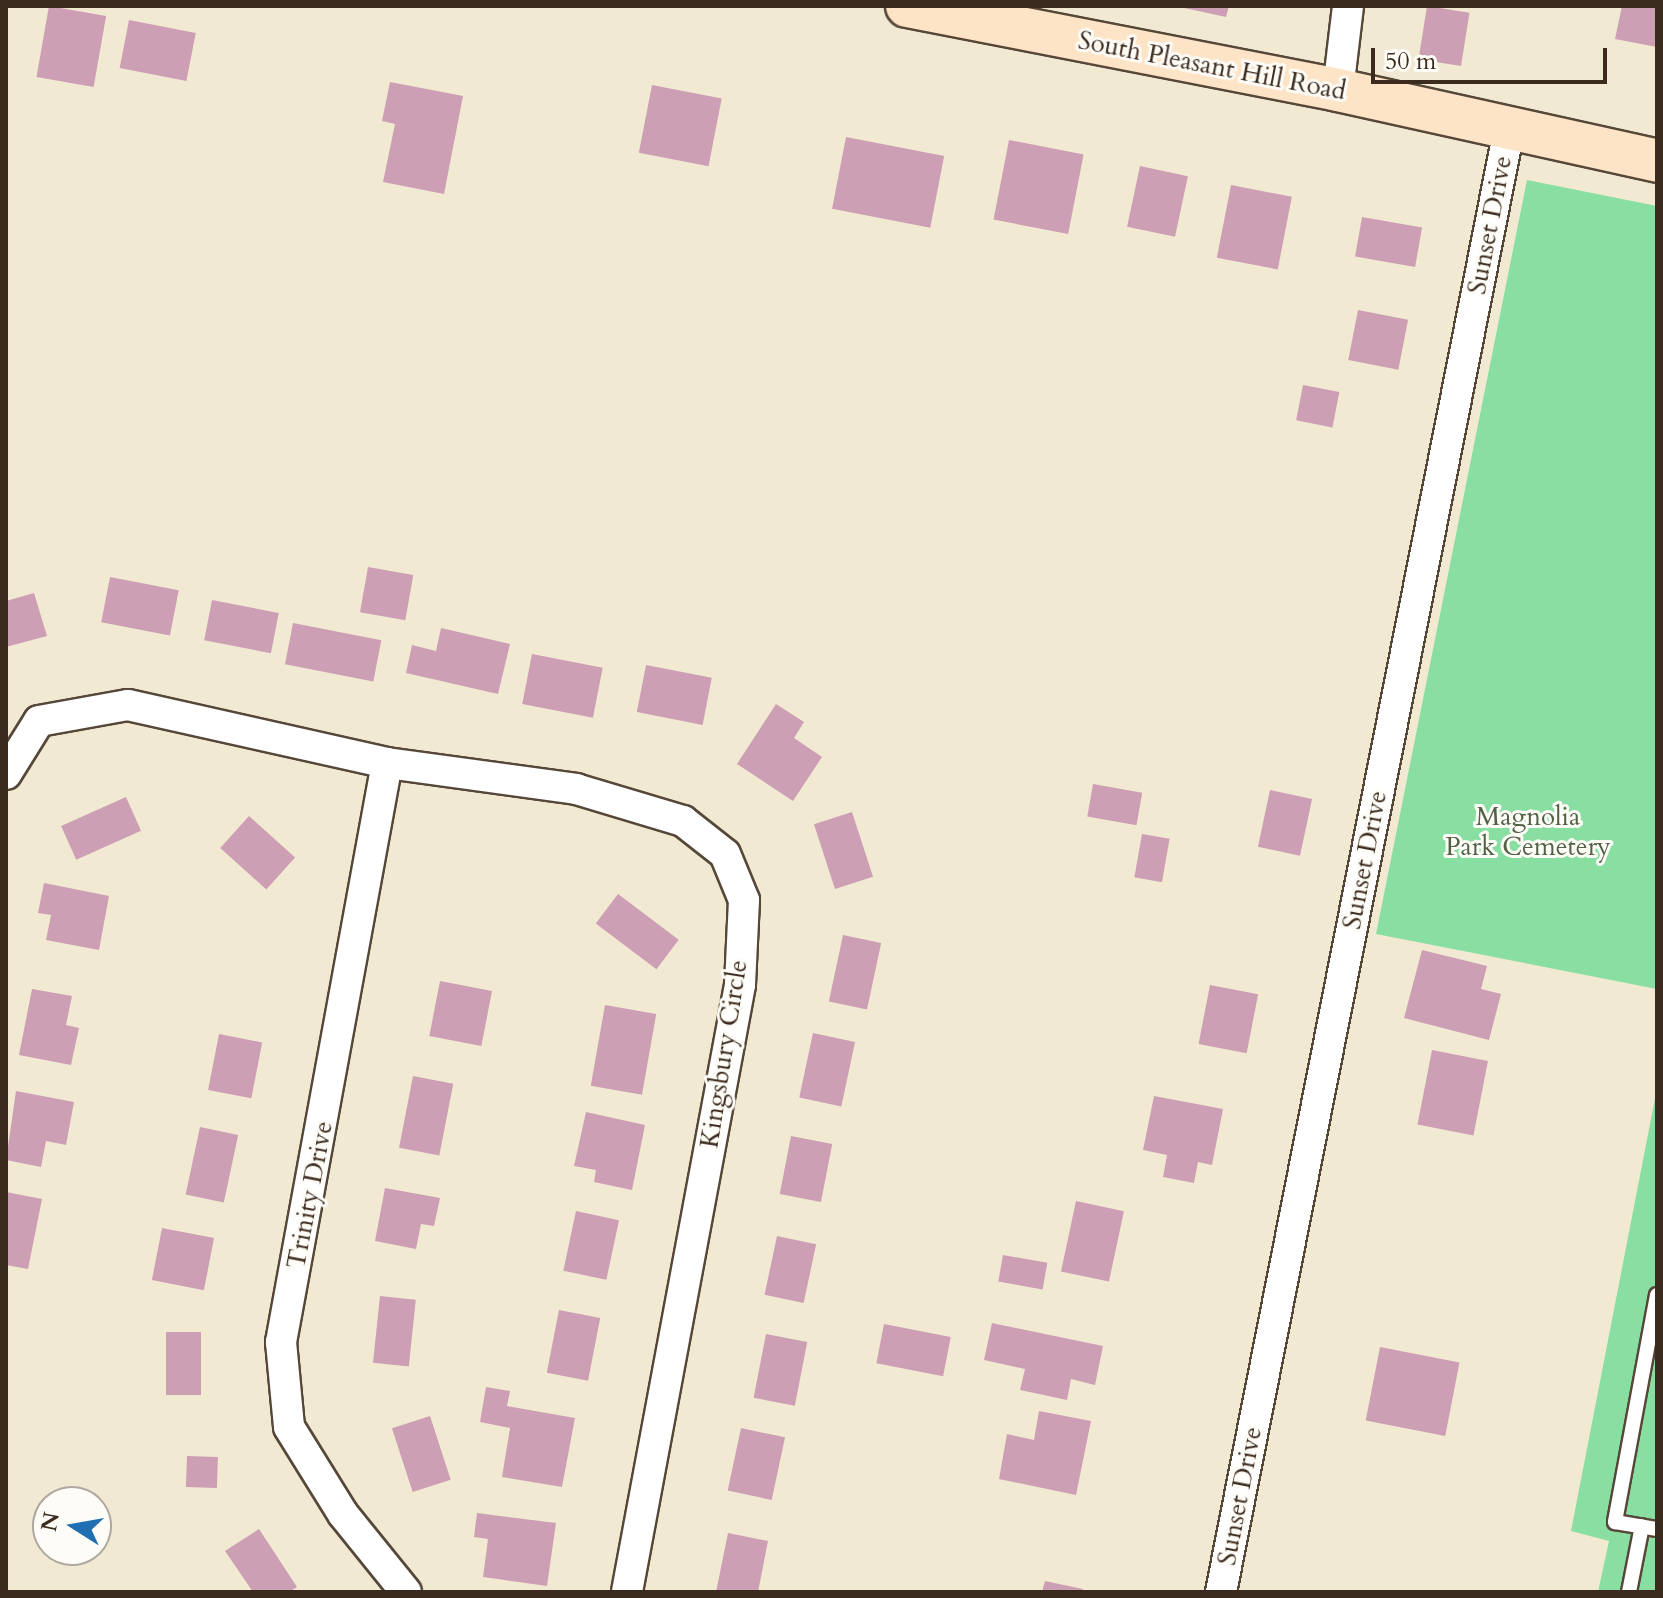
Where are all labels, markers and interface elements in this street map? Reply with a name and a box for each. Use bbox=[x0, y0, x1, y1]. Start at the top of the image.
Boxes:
street label: South Pleasant Hill Road bbox=[1075, 25, 1349, 107]
scale bar bbox=[1375, 32, 1611, 82]
text: 50 m bbox=[1385, 45, 1436, 78]
street label: Sunset Drive bbox=[1461, 153, 1519, 297]
street label: Sunset Drive bbox=[1336, 788, 1394, 932]
park label: Magnolia Park Cemetery bbox=[1445, 801, 1611, 862]
street label: Kingsbury Circle bbox=[694, 958, 754, 1150]
street label: Trinity Drive bbox=[280, 1119, 340, 1271]
street label: Sunset Drive bbox=[1211, 1424, 1269, 1568]
north arrow bbox=[32, 1486, 112, 1566]
text: N bbox=[34, 1510, 67, 1534]

